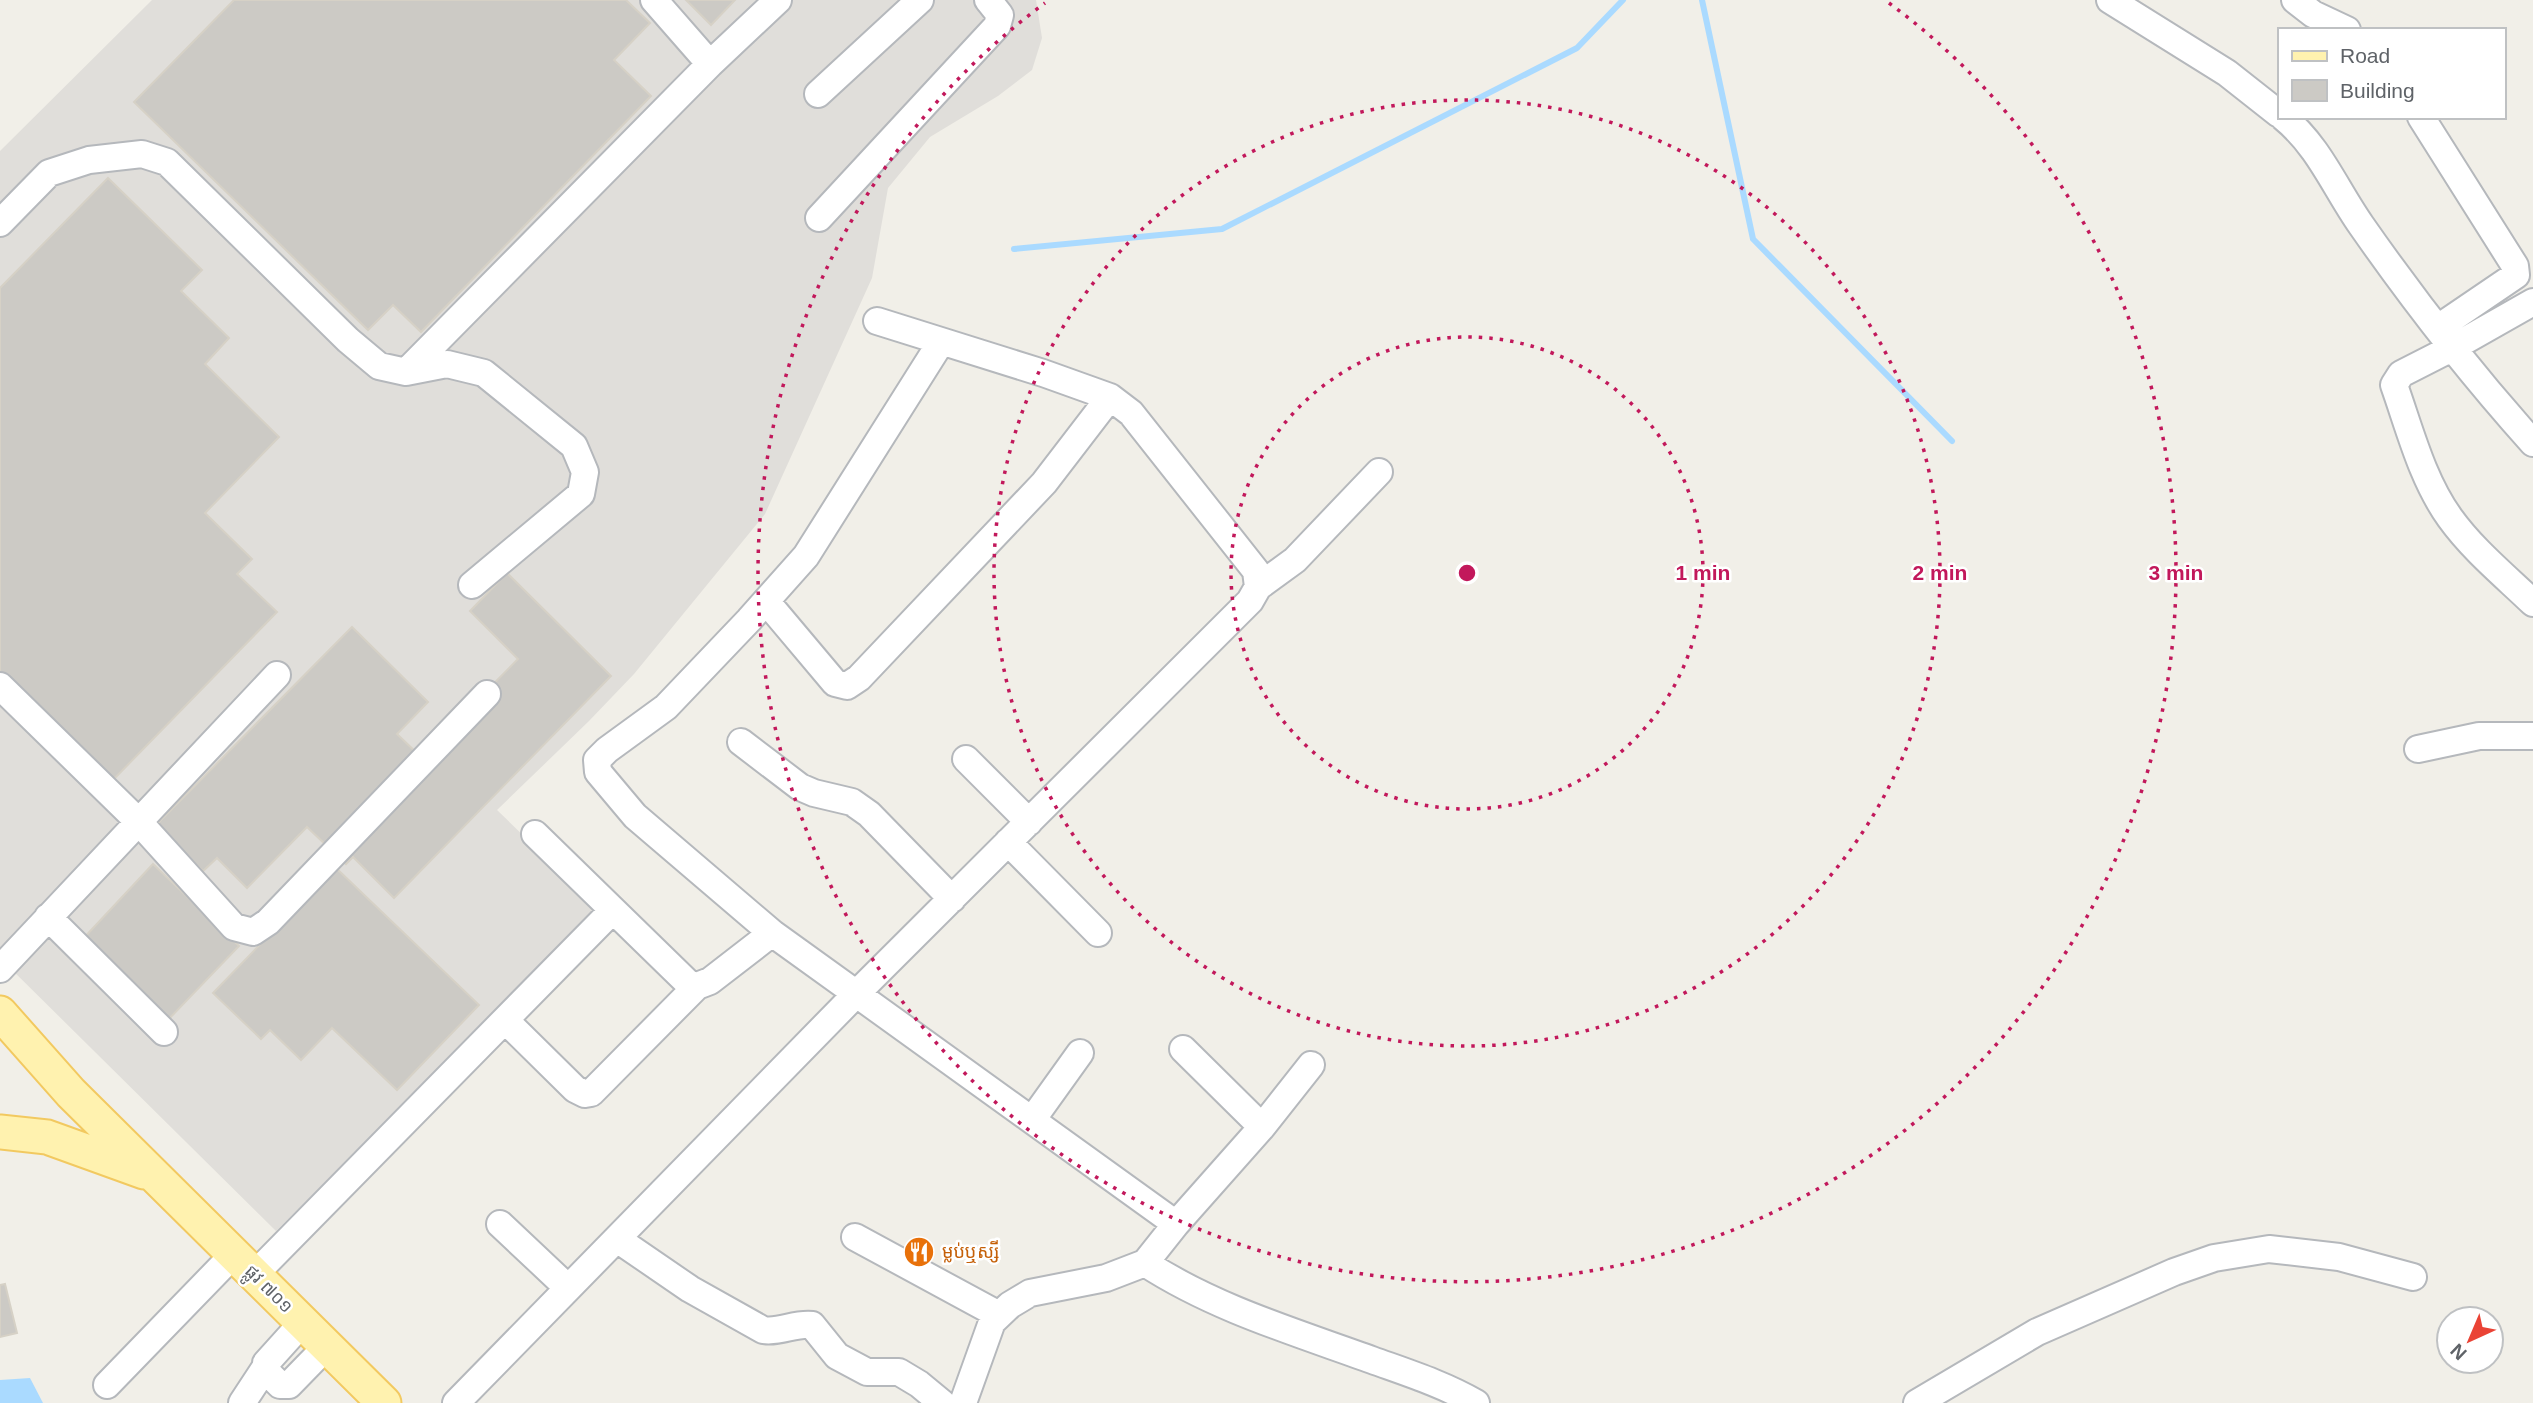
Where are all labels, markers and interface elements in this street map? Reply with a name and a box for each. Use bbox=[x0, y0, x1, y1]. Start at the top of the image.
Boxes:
legend bbox=[2278, 28, 2505, 119]
text: Road bbox=[2340, 44, 2390, 67]
text: Building bbox=[2340, 79, 2415, 102]
centre of rings bbox=[1455, 561, 1479, 585]
text: 1 min bbox=[1676, 561, 1730, 584]
text: 2 min bbox=[1913, 561, 1967, 584]
text: 3 min bbox=[2149, 561, 2203, 584]
restaurant icon: ម្លប់ឬស្សី bbox=[902, 1235, 936, 1269]
place label: ម្លប់ឬស្សី bbox=[942, 1240, 999, 1263]
street label: ផ្លូវ ៧០១ bbox=[237, 1261, 297, 1321]
north arrow bbox=[2435, 1305, 2505, 1375]
text: N bbox=[2446, 1340, 2471, 1364]

